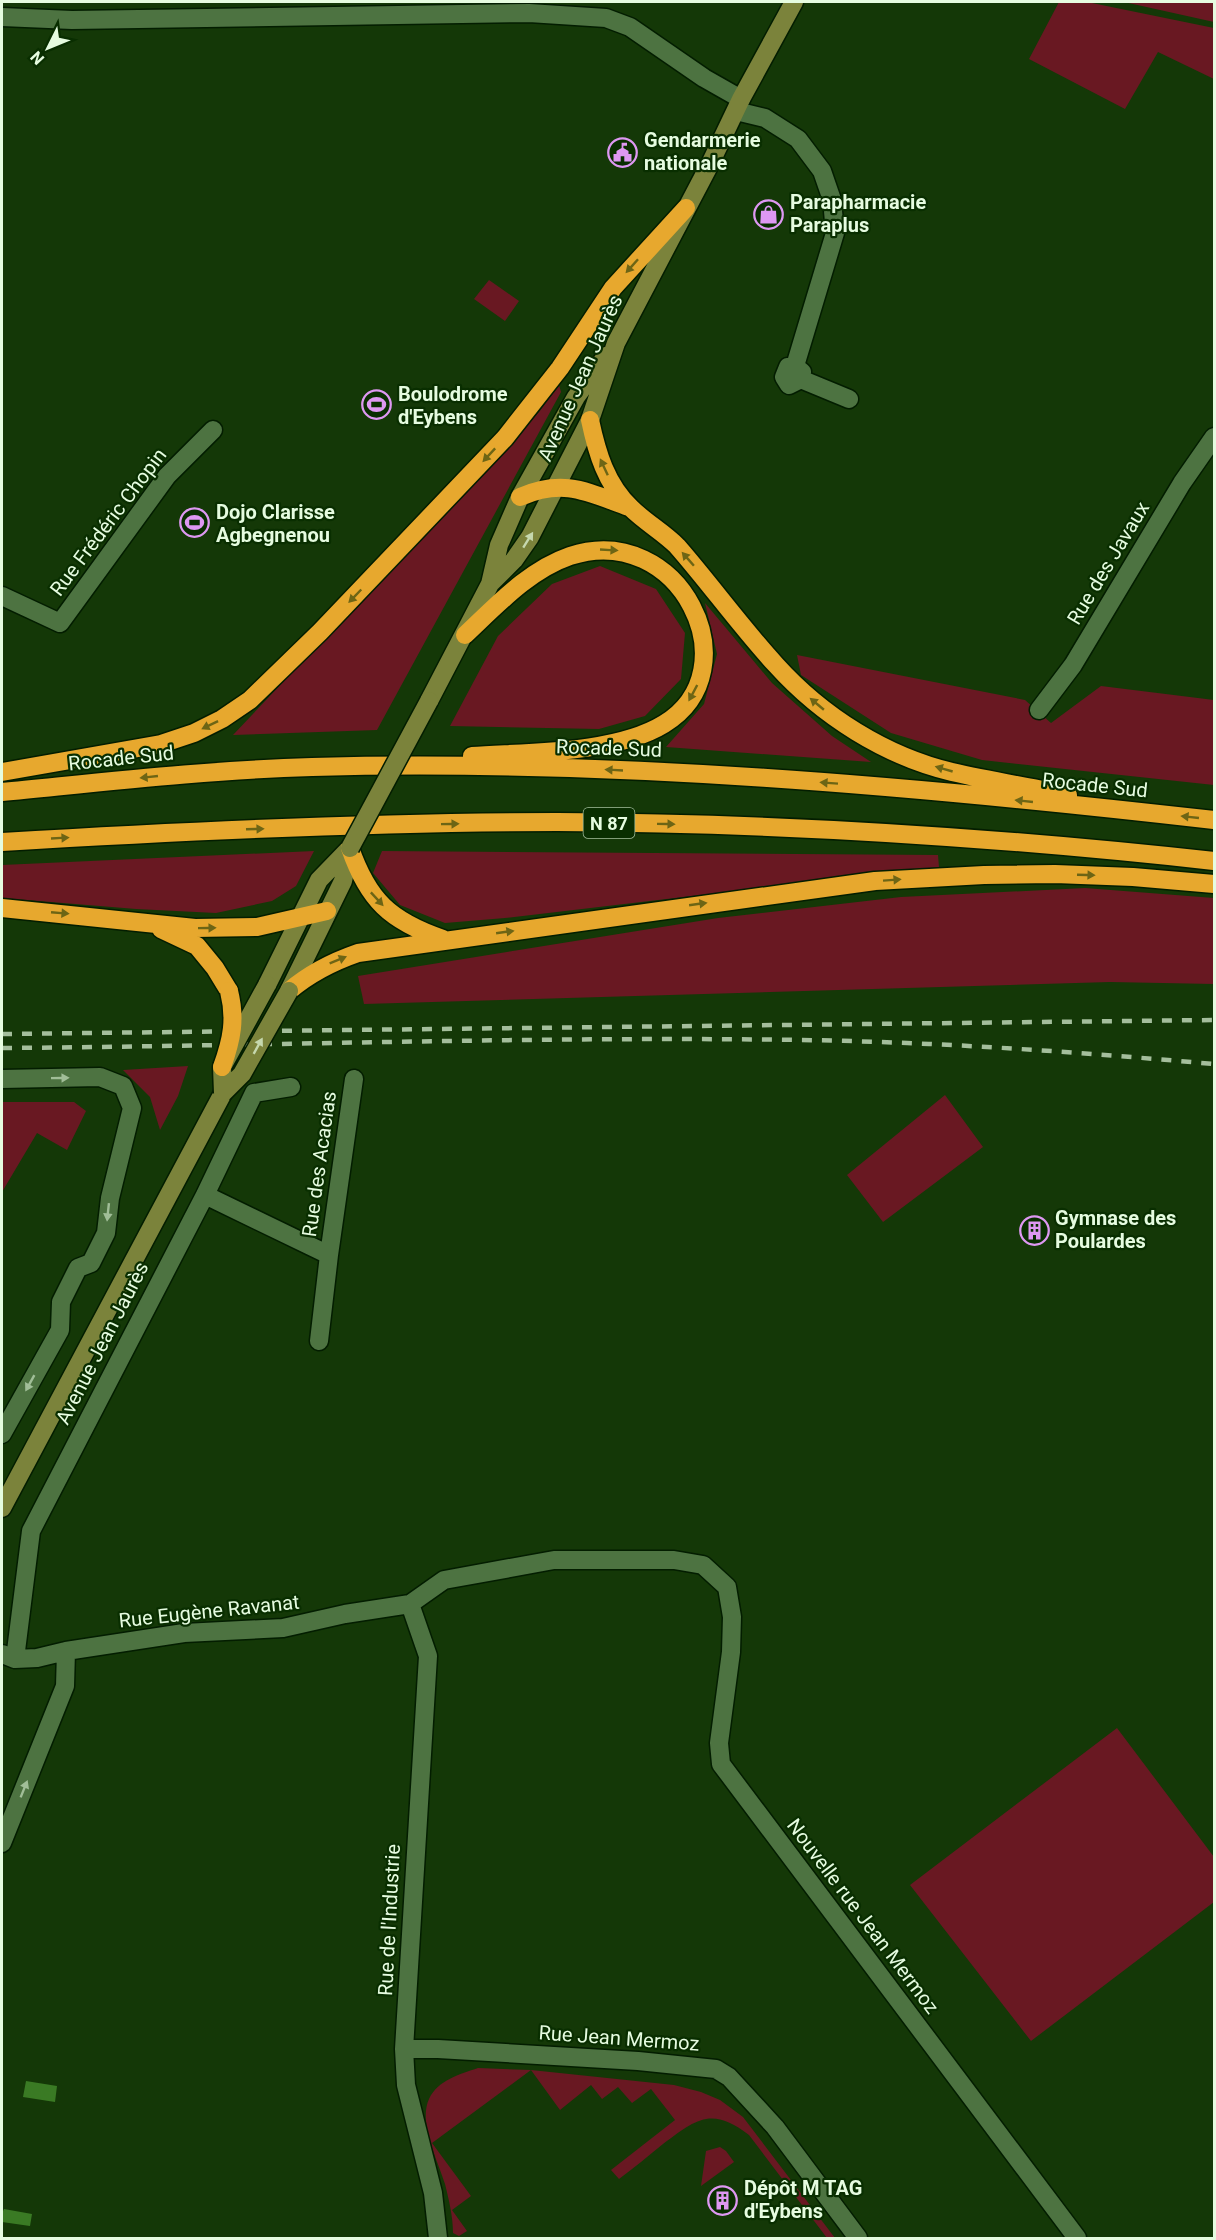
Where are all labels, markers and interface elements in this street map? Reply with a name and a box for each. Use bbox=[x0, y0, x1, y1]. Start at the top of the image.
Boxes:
north arrow bbox=[18, 18, 78, 78]
text: N bbox=[27, 47, 48, 68]
place label: Gendarmerie nationale bbox=[644, 128, 761, 175]
public building icon: Gendarmerie nationale bbox=[607, 136, 639, 168]
place label: Parapharmacie Paraplus bbox=[790, 190, 926, 237]
shop icon: Parapharmacie Paraplus bbox=[753, 198, 785, 230]
one-way arrow bbox=[626, 258, 639, 273]
street label: Avenue Jean Jaurès bbox=[533, 291, 627, 465]
place label: Boulodrome d'Eybens bbox=[398, 382, 508, 429]
sports icon: Boulodrome d'Eybens bbox=[361, 389, 393, 421]
street label: Rue Frédéric Chopin bbox=[45, 444, 171, 600]
one-way arrow bbox=[483, 447, 496, 462]
one-way arrow bbox=[599, 459, 608, 476]
street label: Rue des Javaux bbox=[1062, 497, 1154, 629]
place label: Dojo Clarisse Agbegnenou bbox=[216, 500, 335, 547]
sports icon: Dojo Clarisse Agbegnenou bbox=[179, 507, 211, 539]
one-way arrow bbox=[522, 532, 533, 548]
one-way arrow bbox=[600, 546, 619, 555]
one-way arrow bbox=[682, 552, 695, 567]
one-way arrow bbox=[348, 589, 362, 603]
one-way arrow bbox=[688, 685, 698, 702]
one-way arrow bbox=[809, 698, 825, 711]
one-way arrow bbox=[201, 720, 218, 730]
street label: Rocade Sud bbox=[556, 734, 662, 762]
street label: Rocade Sud bbox=[67, 741, 175, 775]
one-way arrow bbox=[935, 764, 953, 773]
one-way arrow bbox=[604, 766, 623, 775]
street label: Rocade Sud bbox=[1041, 768, 1149, 802]
one-way arrow bbox=[139, 772, 158, 782]
one-way arrow bbox=[820, 778, 839, 788]
one-way arrow bbox=[1014, 796, 1033, 806]
road number: N 87 bbox=[584, 808, 634, 838]
one-way arrow bbox=[1180, 813, 1199, 822]
one-way arrow bbox=[440, 819, 459, 829]
one-way arrow bbox=[656, 819, 675, 829]
one-way arrow bbox=[245, 824, 264, 834]
one-way arrow bbox=[50, 834, 69, 843]
one-way arrow bbox=[1077, 871, 1096, 880]
one-way arrow bbox=[882, 875, 901, 884]
one-way arrow bbox=[370, 891, 383, 906]
one-way arrow bbox=[689, 900, 708, 909]
one-way arrow bbox=[50, 908, 69, 918]
one-way arrow bbox=[197, 923, 216, 933]
one-way arrow bbox=[496, 927, 515, 936]
one-way arrow bbox=[330, 955, 348, 965]
one-way arrow bbox=[253, 1038, 263, 1055]
one-way arrow bbox=[50, 1073, 69, 1082]
street label: Rue des Acacias bbox=[297, 1090, 341, 1238]
one-way arrow bbox=[103, 1203, 113, 1222]
place label: Gymnase des Poulardes bbox=[1055, 1206, 1176, 1253]
building icon: Gymnase des Poulardes bbox=[1018, 1214, 1050, 1246]
street label: Avenue Jean Jaurès bbox=[51, 1258, 153, 1428]
one-way arrow bbox=[25, 1375, 35, 1392]
street label: Rue Eugène Ravanat bbox=[117, 1590, 301, 1632]
one-way arrow bbox=[20, 1780, 29, 1798]
street label: Nouvelle rue Jean Mermoz bbox=[782, 1814, 944, 2018]
street label: Rue de l'Industrie bbox=[373, 1843, 405, 1997]
street label: Rue Jean Mermoz bbox=[538, 2020, 700, 2056]
place label: Dépôt M TAG d'Eybens bbox=[744, 2176, 862, 2223]
building icon: Dépôt M TAG d'Eybens bbox=[707, 2184, 739, 2216]

